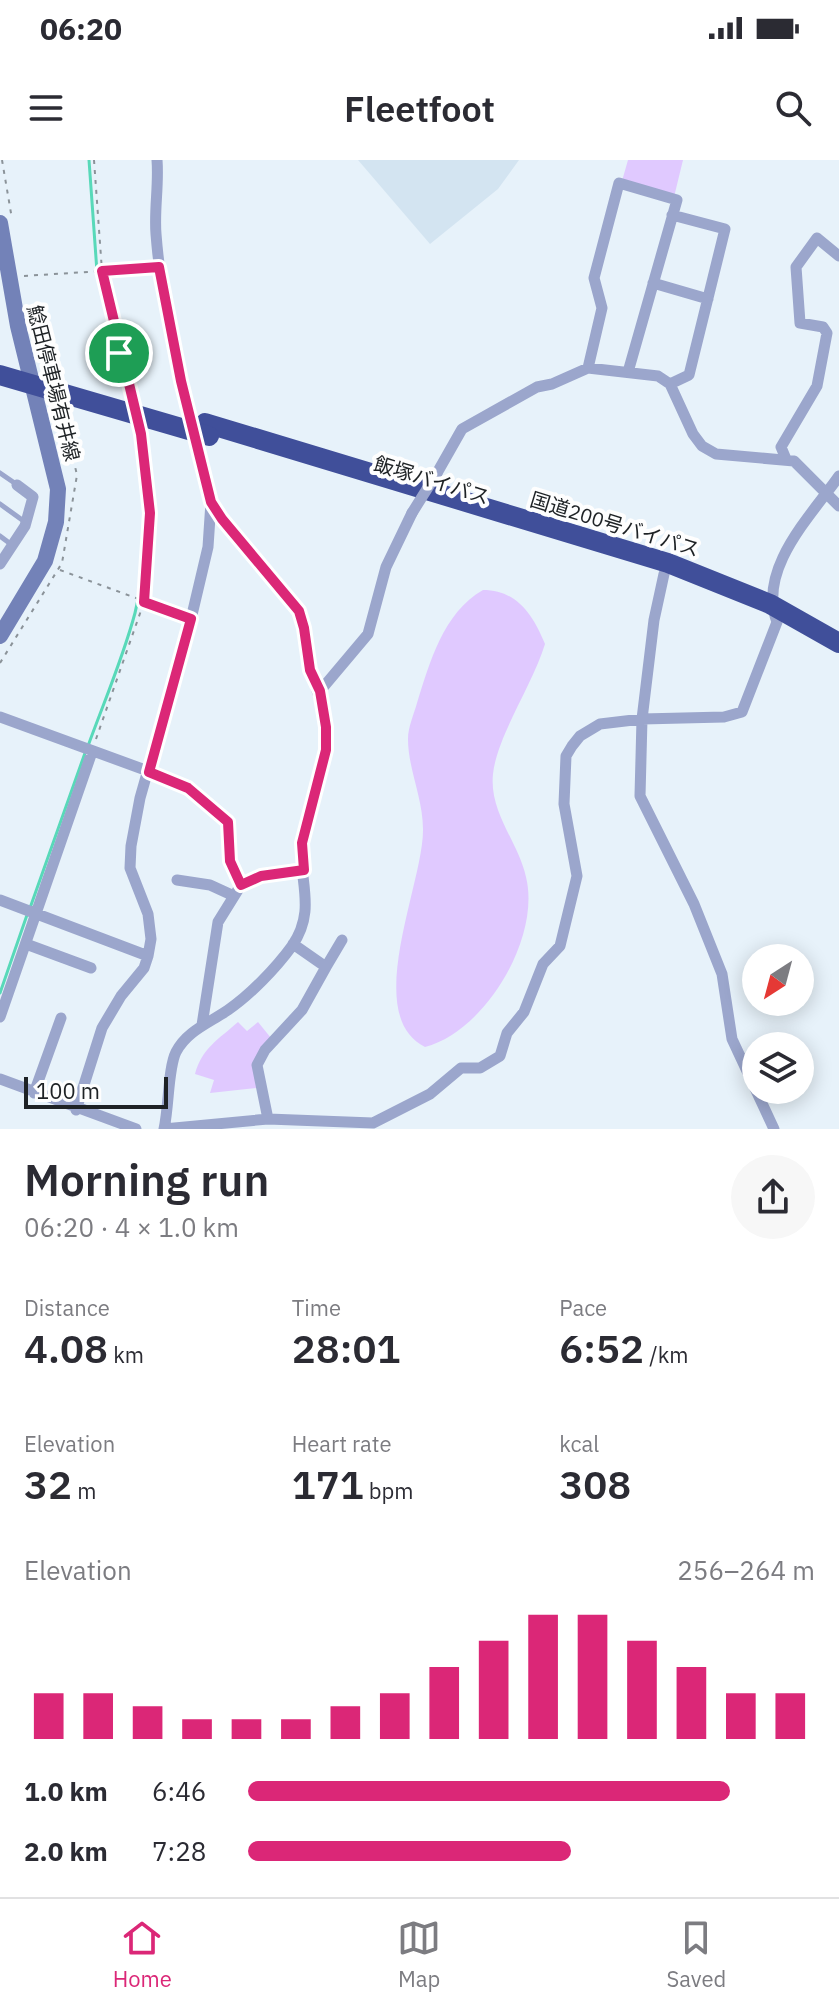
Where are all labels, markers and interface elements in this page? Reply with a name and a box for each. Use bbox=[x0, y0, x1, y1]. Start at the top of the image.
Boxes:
text: 06:20 bbox=[40, 9, 122, 48]
text: Fleetfoot bbox=[344, 85, 495, 132]
icon: menu bbox=[24, 86, 68, 130]
icon: search bbox=[771, 86, 815, 130]
street label: 鯰田停車場有井線 bbox=[22, 302, 86, 464]
pin bbox=[85, 319, 153, 387]
icon: arrive bbox=[97, 331, 141, 375]
street label: 飯塚バイパス bbox=[371, 450, 493, 510]
street label: 国道200号バイパス bbox=[527, 485, 703, 563]
north arrow bbox=[742, 944, 814, 1016]
map controls bbox=[742, 944, 814, 1104]
button: layers bbox=[742, 1032, 814, 1104]
scale bar bbox=[24, 1073, 168, 1109]
text: 100 m bbox=[36, 1076, 100, 1105]
text: Morning run bbox=[24, 1151, 269, 1208]
button: share bbox=[731, 1155, 815, 1239]
text: 06:20 · 4 × 1.0 km bbox=[24, 1210, 239, 1244]
text: Distance bbox=[24, 1293, 110, 1322]
text: Time bbox=[292, 1293, 341, 1322]
text: Pace bbox=[559, 1293, 607, 1322]
text: 4.08 bbox=[24, 1322, 108, 1374]
text: 28:01 bbox=[292, 1322, 400, 1374]
text: 6:52 bbox=[559, 1322, 644, 1374]
text: km bbox=[108, 1340, 144, 1369]
text: /km bbox=[644, 1340, 689, 1369]
text: Elevation bbox=[24, 1429, 115, 1458]
text: Heart rate bbox=[292, 1429, 392, 1458]
text: kcal bbox=[559, 1429, 599, 1458]
text: 32 bbox=[24, 1458, 72, 1510]
text: 171 bbox=[292, 1458, 364, 1510]
text: 308 bbox=[559, 1458, 631, 1510]
text: m bbox=[72, 1476, 96, 1505]
text: bpm bbox=[364, 1476, 414, 1505]
text: Elevation bbox=[24, 1553, 132, 1587]
text: 256–264 m bbox=[677, 1553, 815, 1587]
text: 1.0 km bbox=[24, 1774, 108, 1808]
text: 6:46 bbox=[152, 1774, 206, 1808]
text: 2.0 km bbox=[24, 1834, 108, 1868]
text: 7:28 bbox=[152, 1834, 206, 1868]
tab: Home bbox=[113, 1916, 172, 1993]
tab: Map bbox=[397, 1916, 441, 1993]
tab: Saved bbox=[666, 1916, 726, 1993]

